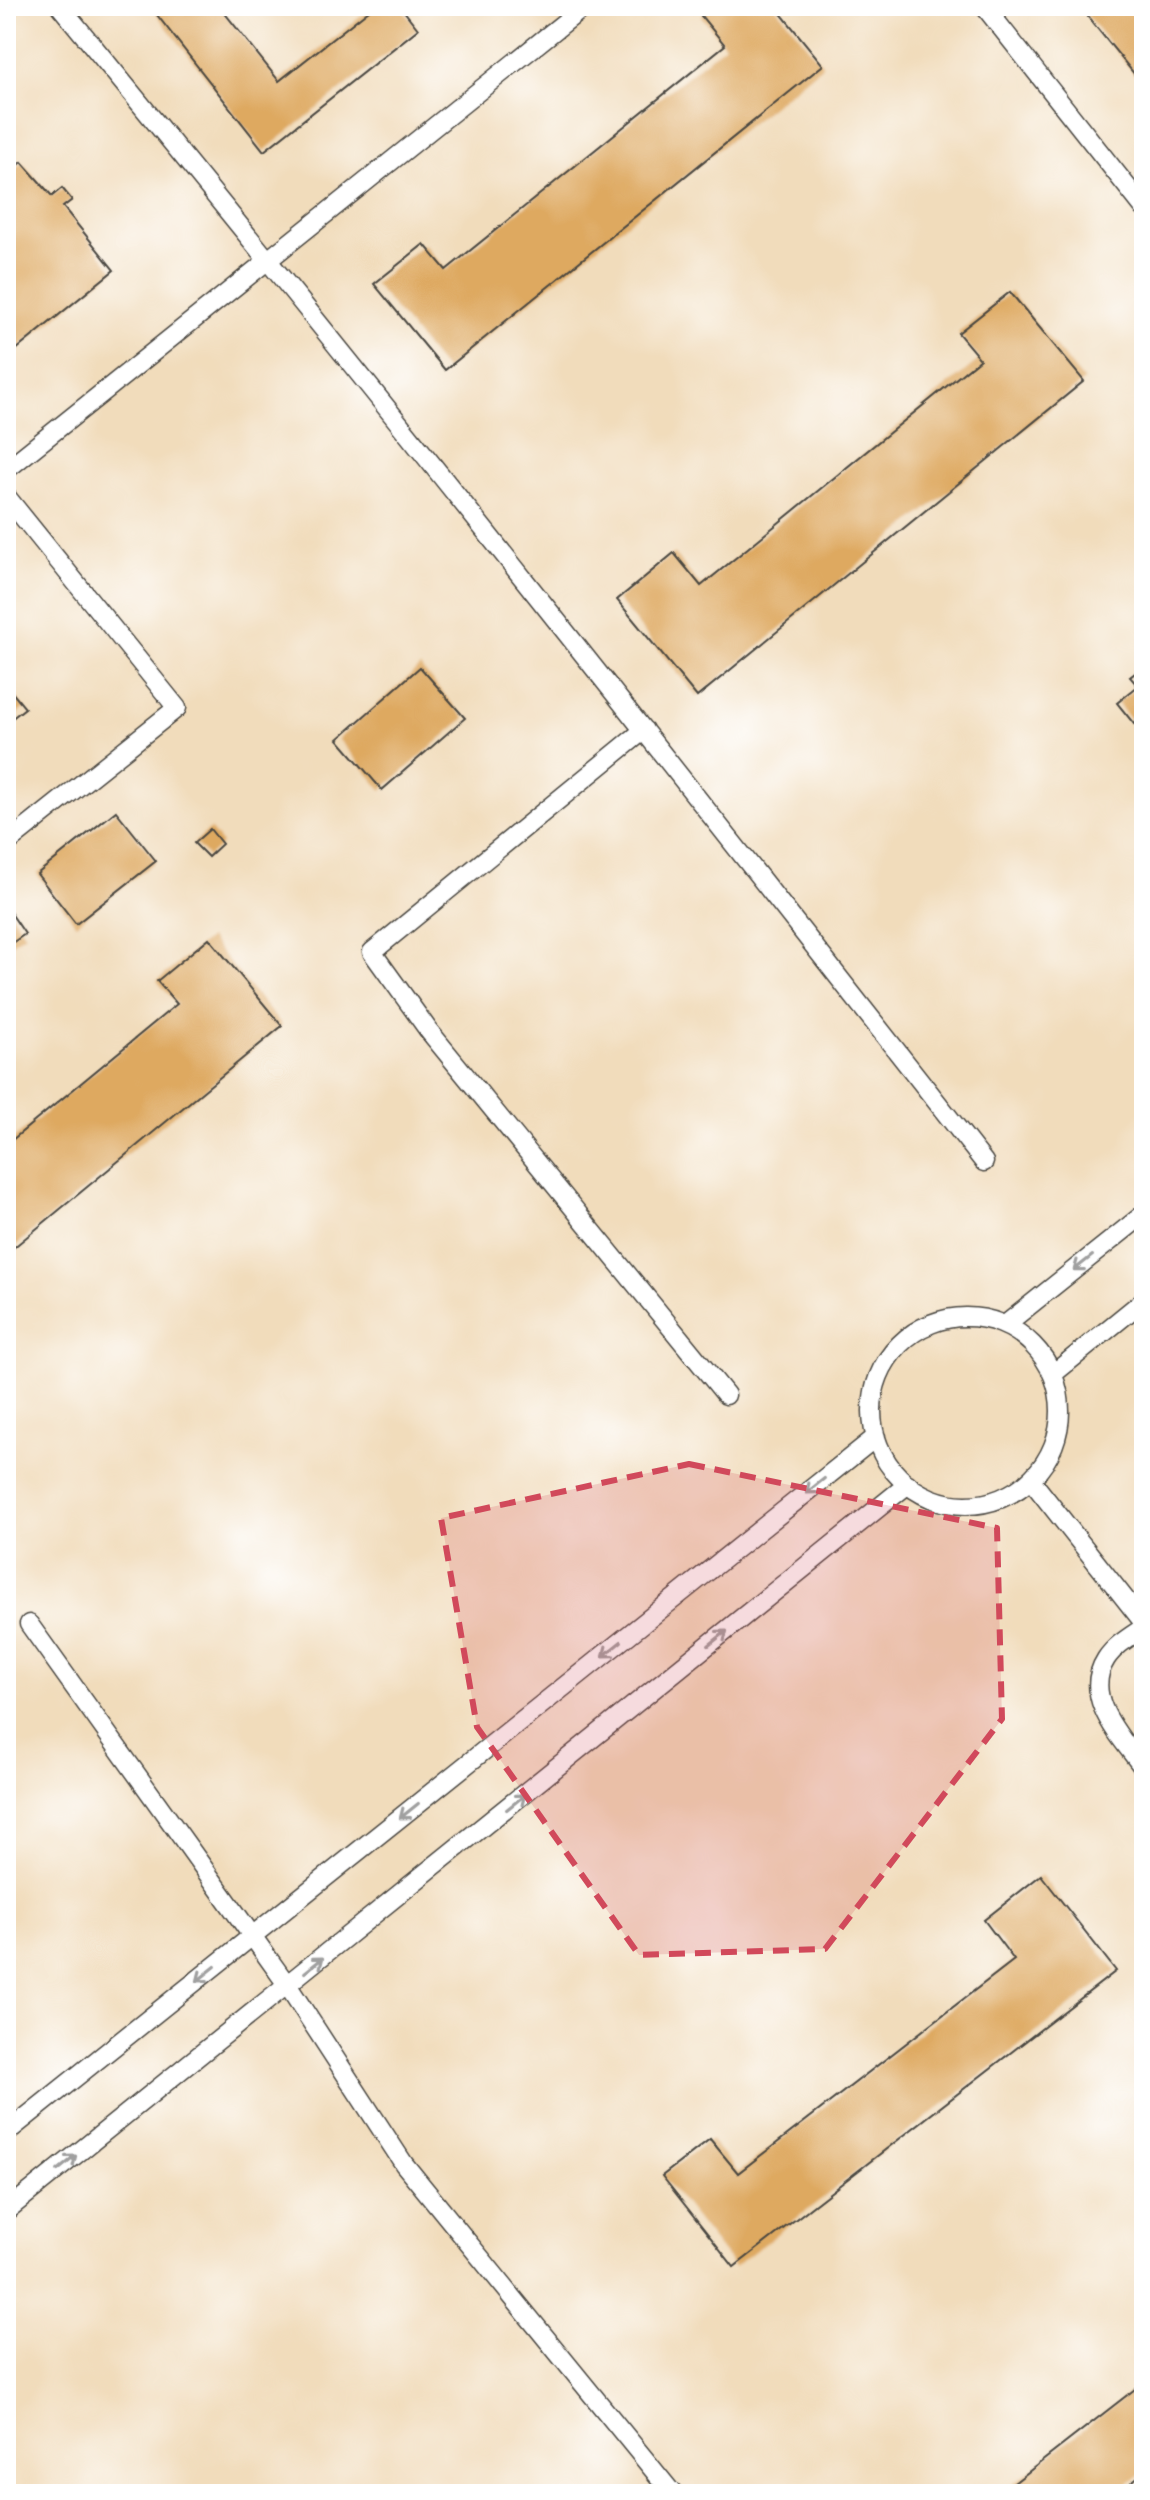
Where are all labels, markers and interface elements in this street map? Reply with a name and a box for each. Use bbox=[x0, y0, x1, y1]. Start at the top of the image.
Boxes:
one-way arrow bbox=[1073, 1254, 1094, 1271]
one-way arrow bbox=[805, 1477, 826, 1495]
one-way arrow bbox=[707, 1629, 728, 1647]
one-way arrow bbox=[602, 1640, 623, 1657]
one-way arrow bbox=[505, 1793, 526, 1810]
one-way arrow bbox=[399, 1802, 420, 1820]
one-way arrow bbox=[303, 1956, 324, 1974]
one-way arrow bbox=[196, 1965, 217, 1982]
one-way arrow bbox=[56, 2154, 77, 2172]

